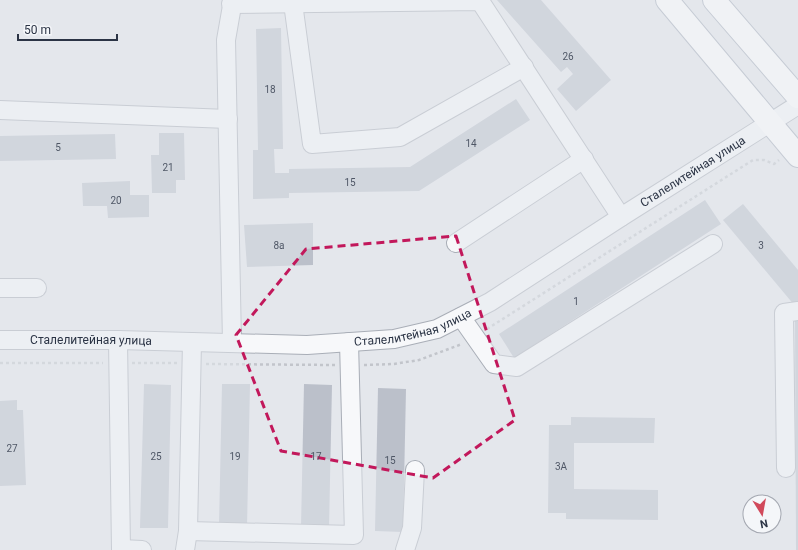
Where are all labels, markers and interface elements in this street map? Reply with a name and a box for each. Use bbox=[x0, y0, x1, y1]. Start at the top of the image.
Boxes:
scale bar bbox=[18, 16, 117, 42]
text: 50 m bbox=[24, 23, 51, 37]
house number: 26 bbox=[562, 51, 574, 62]
house number: 18 bbox=[264, 84, 276, 95]
street label: Сталелитейная улица bbox=[638, 133, 748, 210]
house number: 14 bbox=[465, 138, 477, 149]
house number: 5 bbox=[55, 142, 61, 153]
house number: 21 bbox=[162, 162, 174, 173]
house number: 15 bbox=[344, 177, 356, 188]
house number: 20 bbox=[110, 195, 122, 206]
house number: 8а bbox=[273, 240, 285, 251]
house number: 3 bbox=[758, 240, 764, 251]
house number: 1 bbox=[573, 296, 579, 307]
street label: Сталелитейная улица bbox=[353, 306, 474, 349]
street label: Сталелитейная улица bbox=[30, 333, 152, 348]
house number: 27 bbox=[6, 443, 18, 454]
house number: 25 bbox=[150, 451, 162, 462]
house number: 19 bbox=[229, 451, 241, 462]
house number: 17 bbox=[310, 451, 322, 462]
house number: 15 bbox=[384, 455, 396, 466]
house number: 3А bbox=[555, 461, 568, 472]
north arrow bbox=[742, 494, 782, 534]
text: N bbox=[759, 516, 769, 530]

